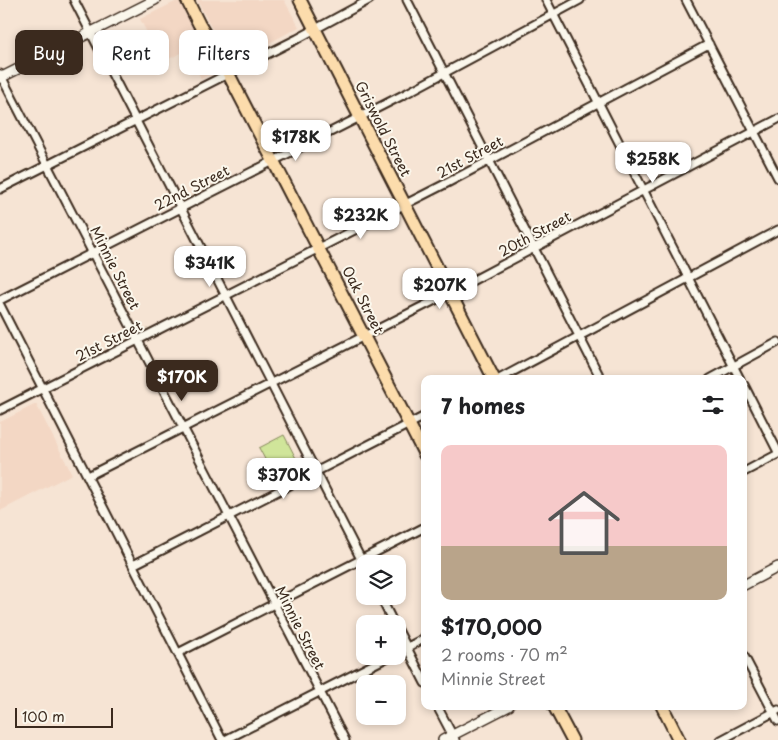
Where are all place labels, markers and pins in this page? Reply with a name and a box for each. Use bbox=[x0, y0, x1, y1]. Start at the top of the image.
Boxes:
pin: $178K bbox=[261, 120, 331, 162]
pin: $258K bbox=[618, 142, 688, 184]
pin: $232K bbox=[326, 198, 396, 240]
pin: $341K bbox=[175, 246, 245, 288]
pin: $207K bbox=[405, 268, 475, 310]
pin: $170K bbox=[147, 360, 217, 402]
pin: $370K bbox=[249, 458, 319, 500]

